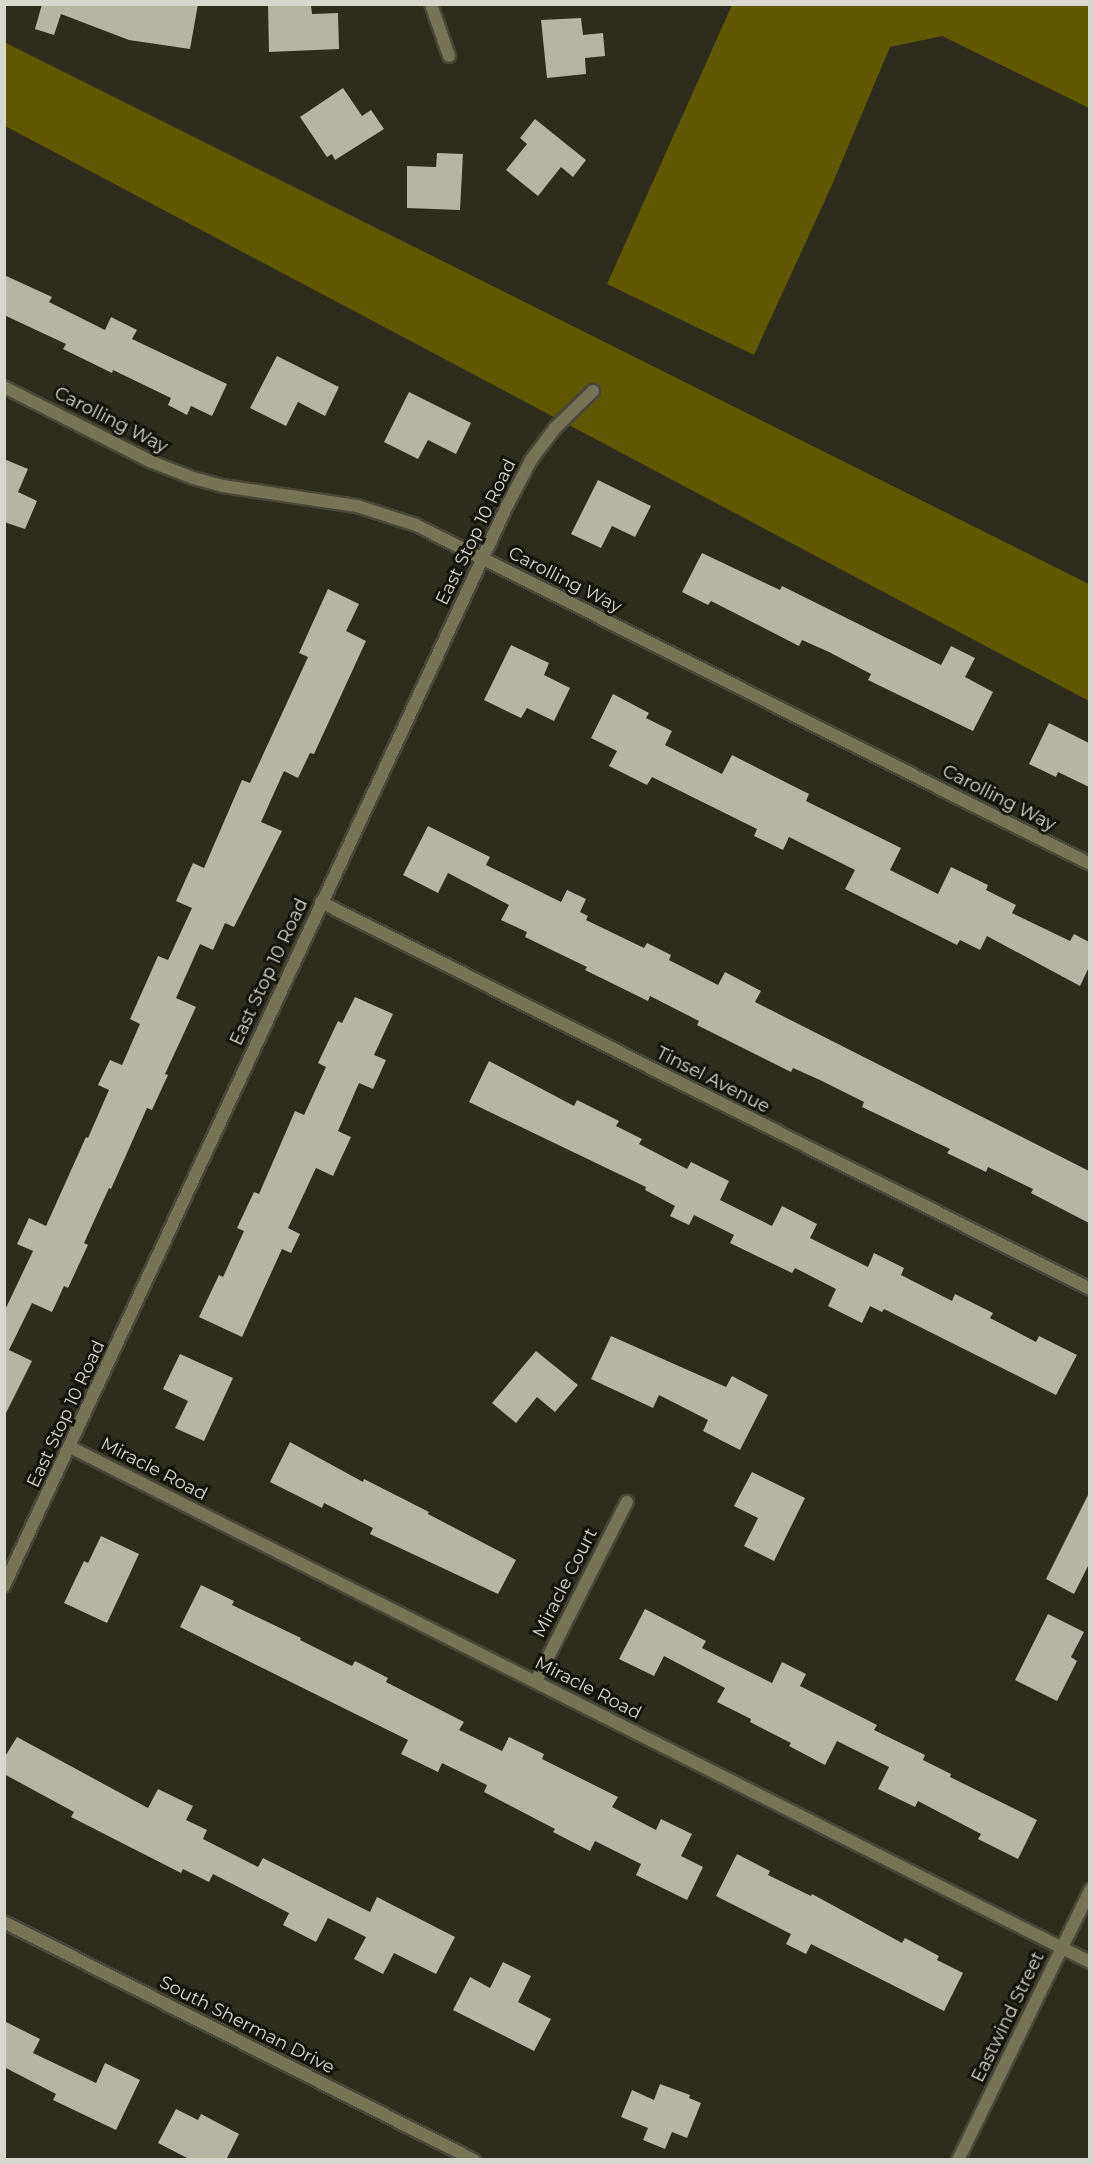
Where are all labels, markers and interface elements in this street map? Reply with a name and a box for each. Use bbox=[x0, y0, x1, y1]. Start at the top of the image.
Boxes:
street label: Carolling Way bbox=[51, 382, 171, 458]
street label: East Stop 10 Road bbox=[431, 455, 521, 609]
street label: Carolling Way bbox=[505, 542, 625, 618]
street label: Carolling Way bbox=[939, 760, 1059, 836]
street label: East Stop 10 Road bbox=[225, 895, 313, 1049]
street label: Tinsel Avenue bbox=[653, 1042, 773, 1118]
street label: East Stop 10 Road bbox=[22, 1337, 110, 1491]
street label: Miracle Road bbox=[97, 1433, 211, 1505]
street label: Miracle Court bbox=[528, 1525, 602, 1641]
street label: Miracle Road bbox=[531, 1652, 645, 1724]
street label: Eastwind Street bbox=[967, 1948, 1049, 2086]
street label: South Sherman Drive bbox=[156, 1971, 338, 2079]

